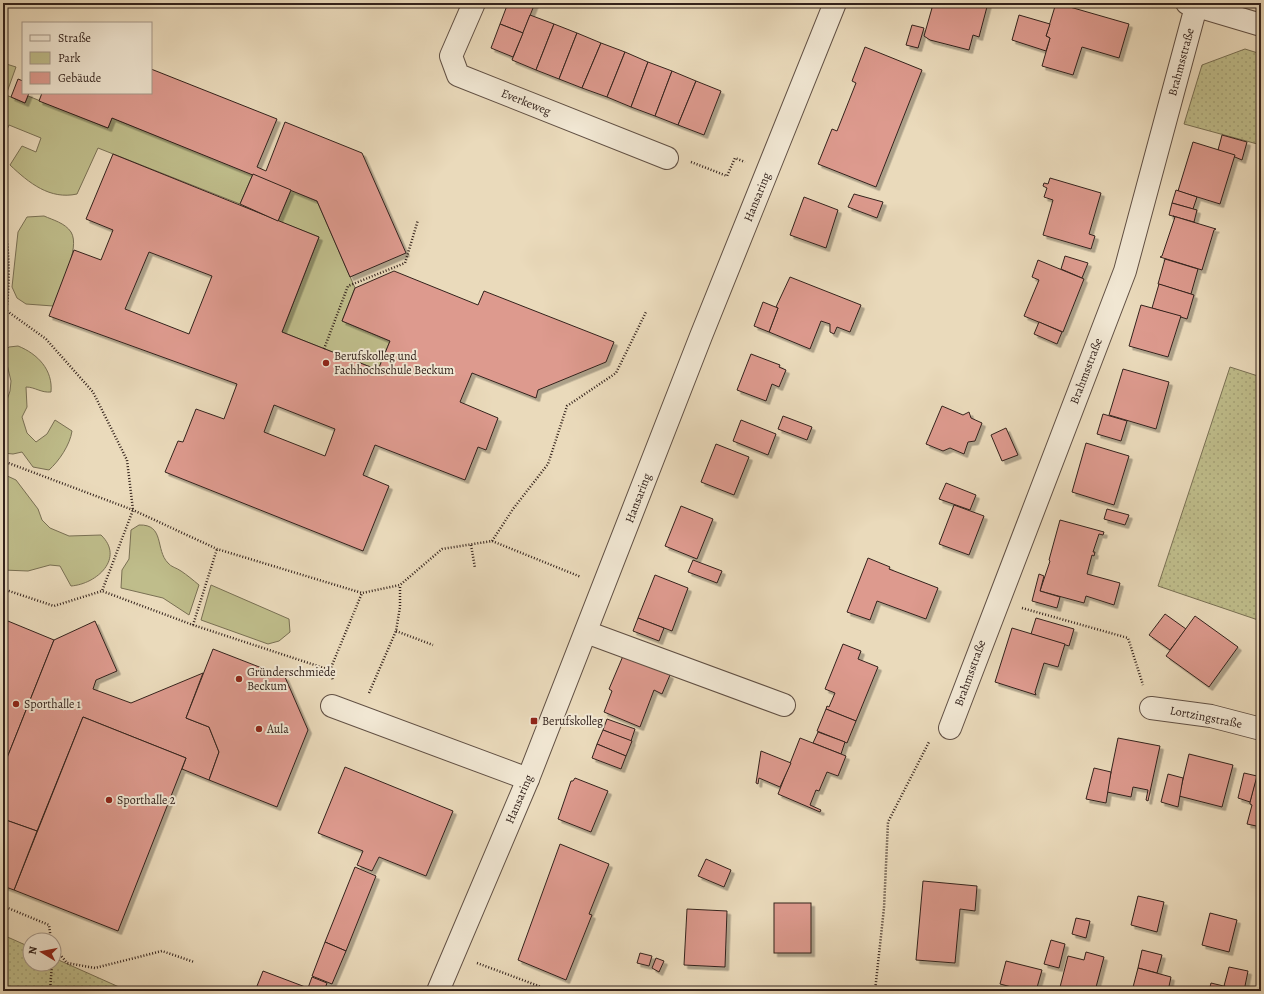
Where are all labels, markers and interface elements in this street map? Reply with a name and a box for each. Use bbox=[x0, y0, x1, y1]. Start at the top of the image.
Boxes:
legend bbox=[22, 22, 152, 94]
street label: Brahmsstraße bbox=[1164, 26, 1198, 98]
text: Straße bbox=[58, 30, 91, 46]
text: Park bbox=[58, 50, 81, 66]
text: Gebäude bbox=[58, 70, 101, 86]
street label: Everkeweg bbox=[499, 85, 553, 119]
street label: Hansaring bbox=[740, 170, 774, 224]
street label: Brahmsstraße bbox=[1066, 336, 1106, 406]
place label: Berufskolleg und Fachhochschule Beckum bbox=[334, 348, 454, 378]
marker: Berufskolleg und Fachhochschule Beckum bbox=[321, 358, 331, 368]
street label: Hansaring bbox=[621, 471, 655, 525]
street label: Brahmsstraße bbox=[951, 638, 989, 708]
place label: Gründerschmiede Beckum bbox=[247, 664, 336, 694]
marker: Gründerschmiede Beckum bbox=[234, 674, 244, 684]
place label: Sporthalle 1 bbox=[24, 696, 81, 712]
marker: Sporthalle 1 bbox=[11, 699, 21, 709]
street label: Lortzingstraße bbox=[1168, 702, 1244, 732]
place label: Berufskolleg bbox=[542, 713, 603, 729]
marker: Berufskolleg bbox=[529, 716, 539, 726]
place label: Aula bbox=[266, 721, 289, 737]
marker: Aula bbox=[254, 724, 264, 734]
street label: Hansaring bbox=[501, 772, 537, 826]
place label: Sporthalle 2 bbox=[117, 792, 176, 808]
marker: Sporthalle 2 bbox=[104, 795, 114, 805]
north arrow bbox=[22, 932, 62, 972]
text: N bbox=[25, 945, 41, 956]

